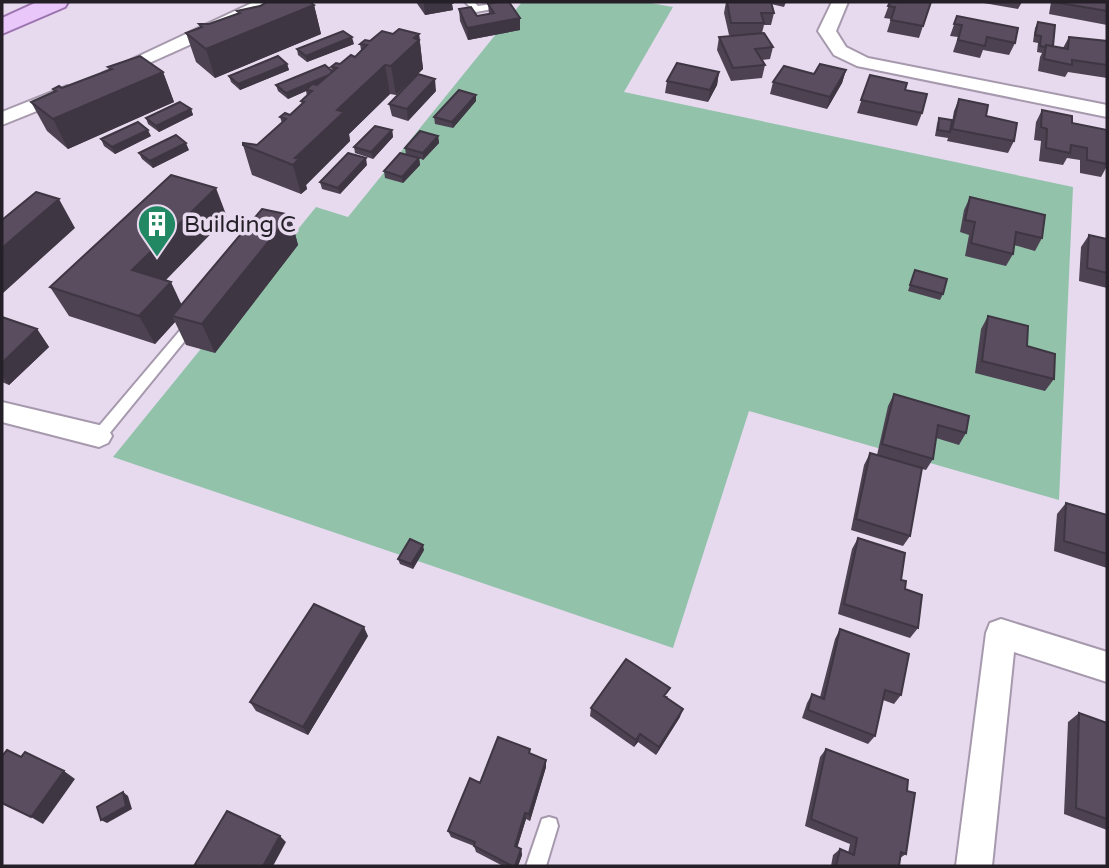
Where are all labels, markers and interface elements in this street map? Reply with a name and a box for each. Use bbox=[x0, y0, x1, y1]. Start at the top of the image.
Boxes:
building icon: Building C bbox=[136, 203, 178, 258]
place label: Building C bbox=[184, 211, 296, 239]

